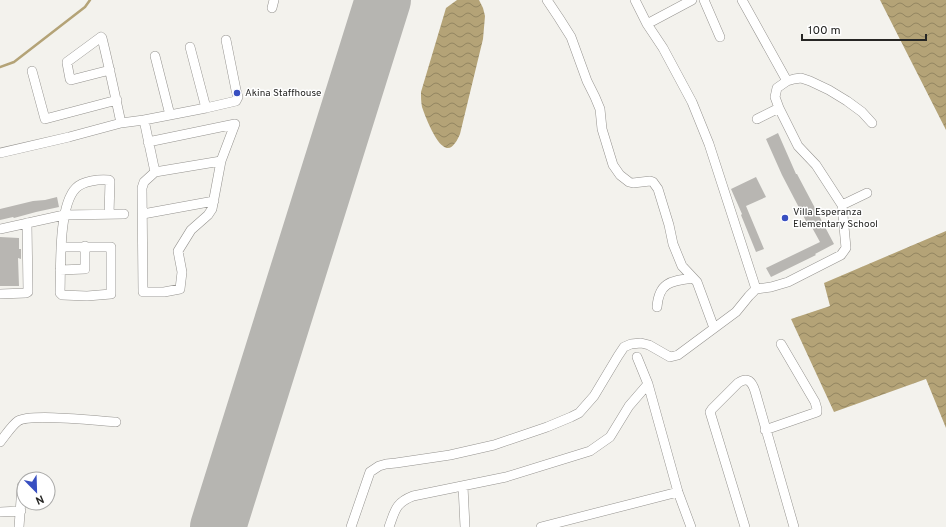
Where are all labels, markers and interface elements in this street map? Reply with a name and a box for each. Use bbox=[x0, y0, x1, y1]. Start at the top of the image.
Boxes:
scale bar bbox=[802, 16, 926, 42]
text: 100 m bbox=[808, 23, 841, 39]
place label: Akina Staffhouse bbox=[245, 87, 321, 100]
marker: Akina Staffhouse bbox=[232, 88, 242, 98]
place label: Villa Esperanza Elementary School bbox=[793, 206, 878, 231]
marker: Villa Esperanza Elementary School bbox=[780, 213, 790, 223]
north arrow bbox=[16, 471, 56, 511]
text: N bbox=[33, 491, 46, 507]

